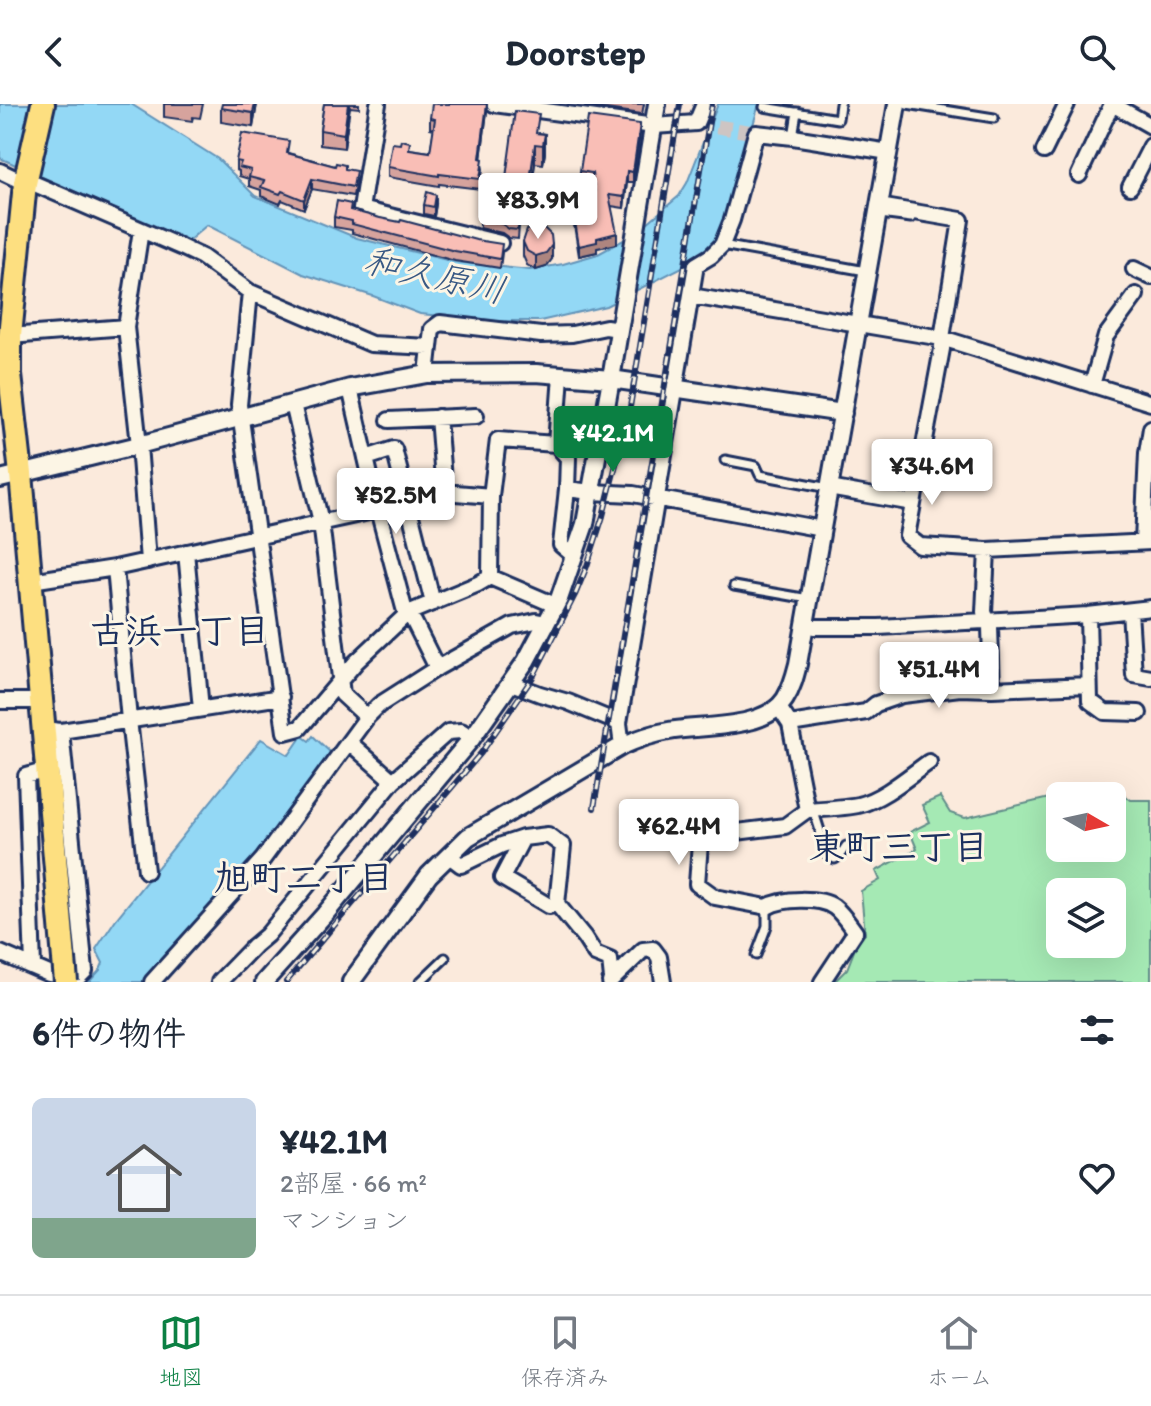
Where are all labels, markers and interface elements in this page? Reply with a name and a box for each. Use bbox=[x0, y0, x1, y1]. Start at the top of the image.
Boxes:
icon: back bbox=[32, 30, 76, 74]
icon: search bbox=[1075, 30, 1119, 74]
text: Doorstep bbox=[505, 31, 646, 74]
pin: ¥83.9M bbox=[473, 173, 603, 241]
text: ¥83.9M bbox=[496, 183, 580, 215]
water label: 和久原川 bbox=[360, 238, 510, 312]
pin: ¥42.1M bbox=[548, 406, 678, 474]
text: ¥42.1M bbox=[572, 416, 654, 448]
pin: ¥34.6M bbox=[867, 439, 997, 507]
text: ¥34.6M bbox=[890, 449, 974, 481]
pin: ¥52.5M bbox=[331, 468, 461, 536]
text: ¥52.5M bbox=[355, 478, 437, 510]
district label: 古浜一丁目 bbox=[90, 609, 270, 652]
pin: ¥51.4M bbox=[874, 642, 1004, 710]
text: ¥51.4M bbox=[898, 652, 980, 684]
north arrow bbox=[1046, 782, 1126, 862]
map controls bbox=[1046, 782, 1126, 958]
pin: ¥62.4M bbox=[614, 799, 744, 867]
text: ¥62.4M bbox=[637, 809, 721, 841]
district label: 東町三丁目 bbox=[809, 825, 989, 868]
district label: 旭町二丁目 bbox=[214, 856, 394, 899]
button: layers bbox=[1046, 878, 1126, 958]
icon: filters bbox=[1075, 1008, 1119, 1052]
text: 6件の物件 bbox=[32, 1013, 186, 1054]
text: ¥42.1M bbox=[280, 1121, 388, 1162]
icon: home bbox=[96, 1130, 192, 1226]
icon: heart bbox=[1075, 1156, 1119, 1200]
text: 2部屋 · 66 m² bbox=[280, 1167, 427, 1199]
text: マンション bbox=[280, 1204, 409, 1236]
tab: 地図 bbox=[159, 1311, 203, 1391]
tab: 保存済み bbox=[521, 1311, 609, 1391]
tab: ホーム bbox=[927, 1311, 992, 1391]

